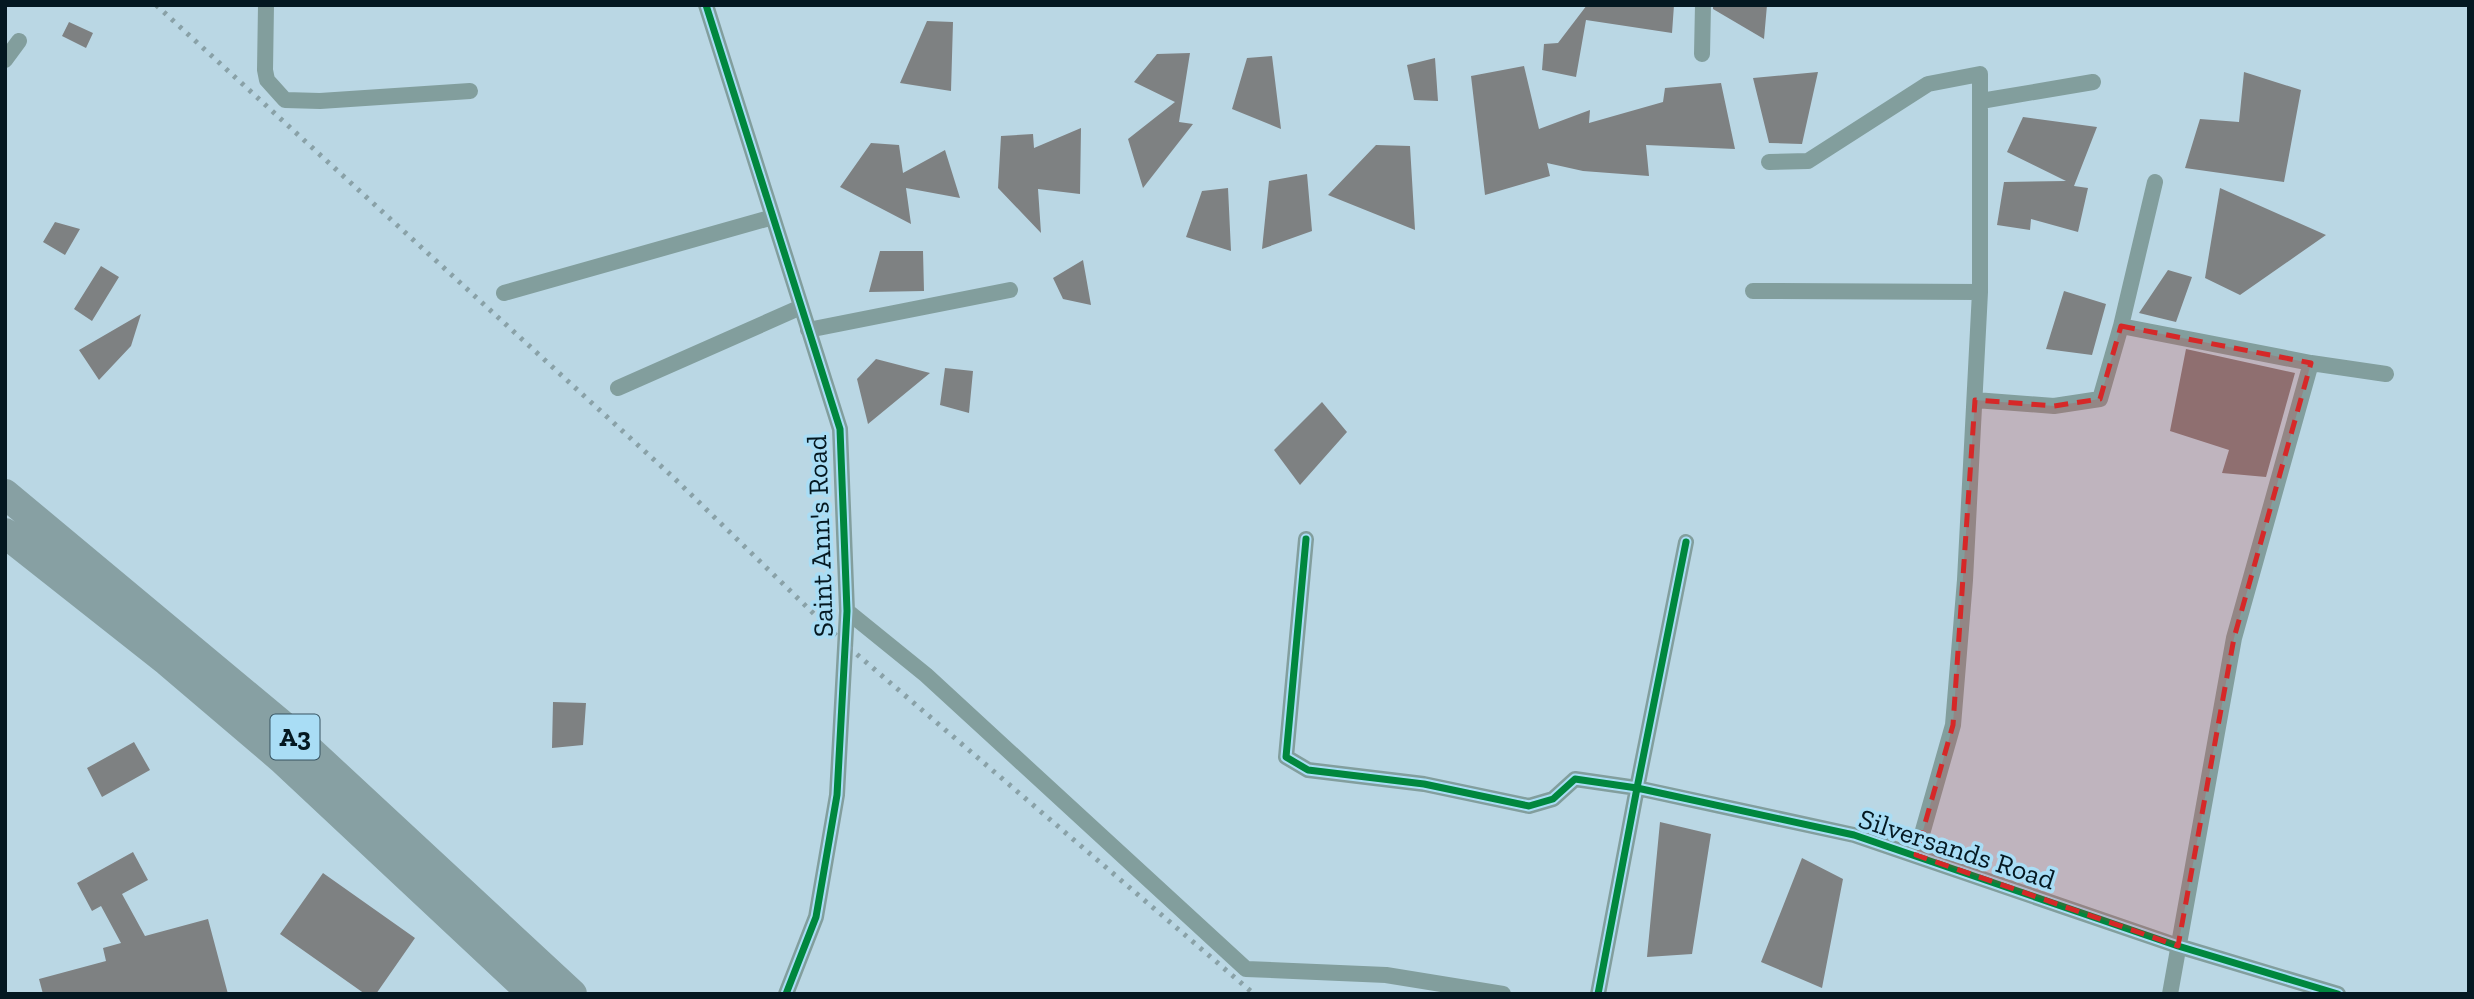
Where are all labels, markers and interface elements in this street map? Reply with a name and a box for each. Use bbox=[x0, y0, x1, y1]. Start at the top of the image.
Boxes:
street label: Saint Ann's Road bbox=[800, 434, 840, 638]
road number: A3 bbox=[270, 715, 320, 760]
street label: Silversands Road bbox=[1855, 802, 2059, 896]

